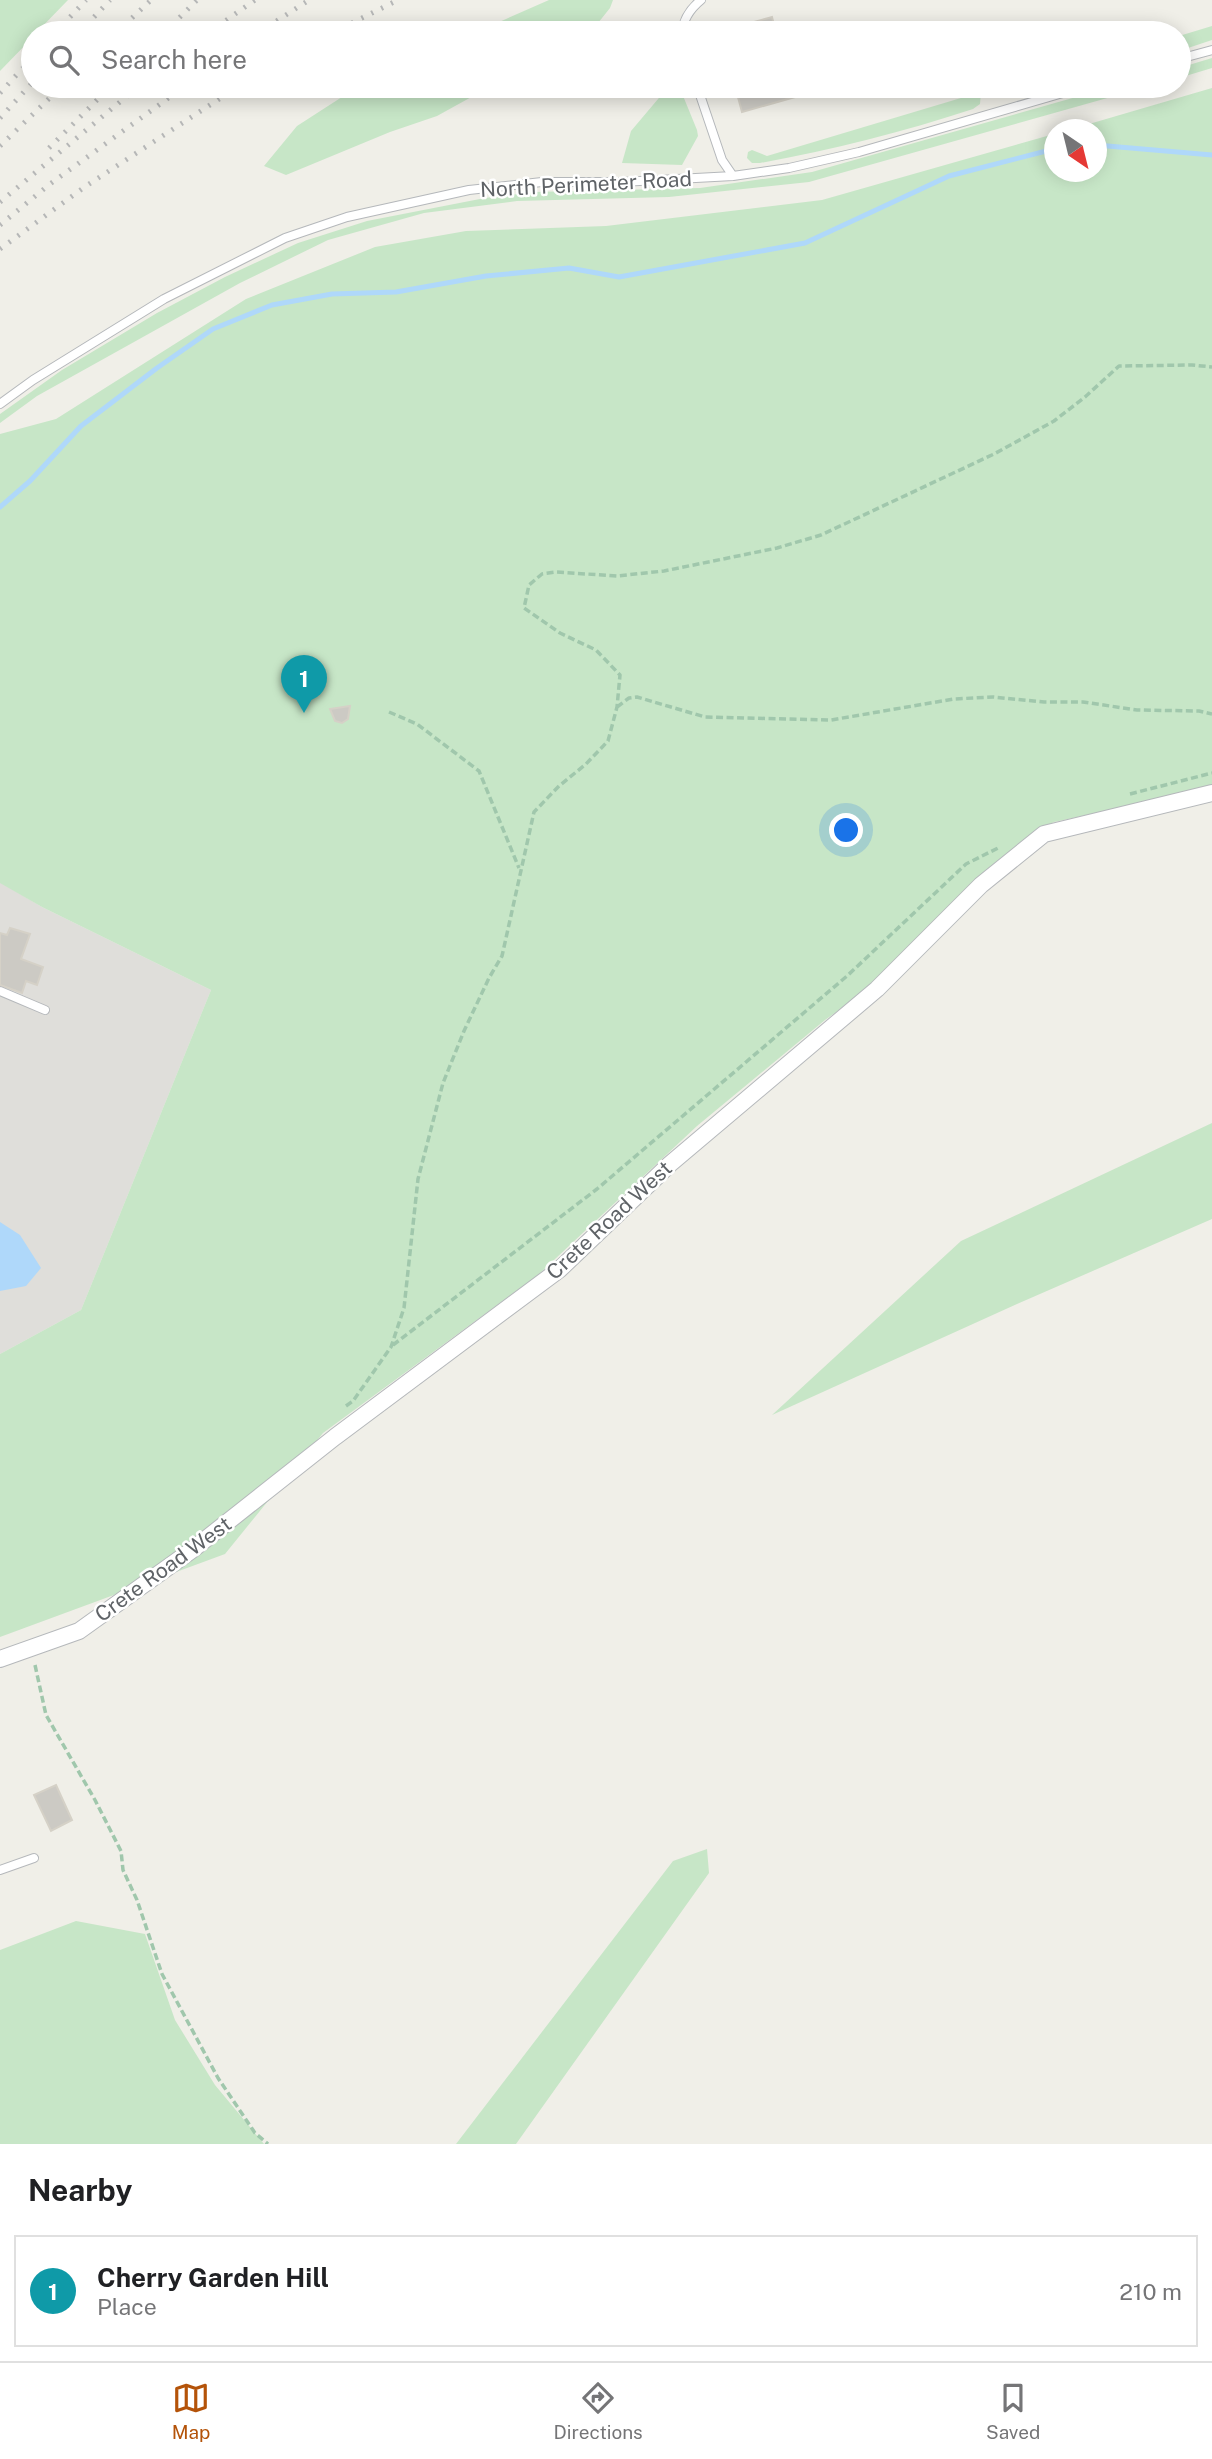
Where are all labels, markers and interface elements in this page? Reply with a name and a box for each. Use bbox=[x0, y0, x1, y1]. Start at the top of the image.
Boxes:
search box bbox=[21, 21, 1191, 98]
icon: search bbox=[45, 41, 83, 79]
text: Search here bbox=[101, 44, 247, 75]
north arrow bbox=[1044, 119, 1107, 182]
street label: North Perimeter Road bbox=[480, 166, 692, 202]
pin: 1 bbox=[281, 655, 327, 713]
your location bbox=[829, 813, 863, 847]
street label: Crete Road West bbox=[541, 1155, 677, 1285]
street label: Crete Road West bbox=[90, 1511, 236, 1627]
text: Nearby bbox=[28, 2172, 132, 2208]
text: Cherry Garden Hill bbox=[97, 2262, 329, 2293]
text: 1 bbox=[48, 2278, 58, 2305]
text: 210 m bbox=[1119, 2278, 1182, 2305]
text: Place bbox=[97, 2293, 157, 2320]
tab: Map bbox=[172, 2379, 210, 2443]
tab: Directions bbox=[553, 2379, 643, 2443]
tab: Saved bbox=[986, 2379, 1040, 2443]

